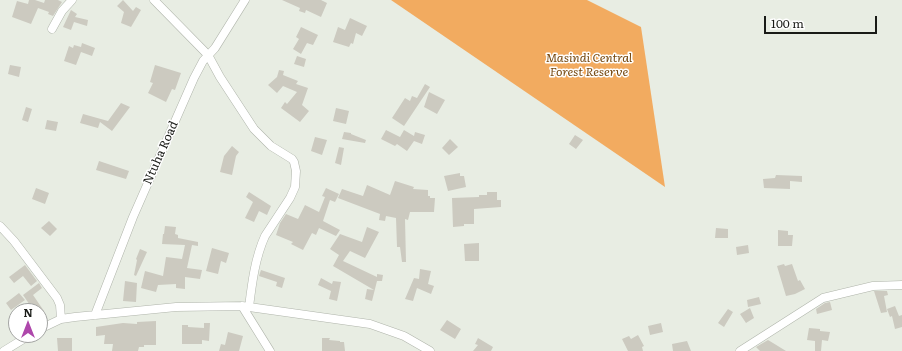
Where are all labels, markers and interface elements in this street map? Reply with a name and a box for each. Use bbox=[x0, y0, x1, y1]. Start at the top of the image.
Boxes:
scale bar bbox=[766, 8, 879, 34]
text: 100 m bbox=[771, 14, 804, 32]
park label: Masindi Central Forest Reserve bbox=[546, 51, 632, 79]
street label: Ntuha Road bbox=[141, 119, 181, 187]
north arrow bbox=[8, 303, 48, 343]
text: N bbox=[23, 304, 33, 320]

